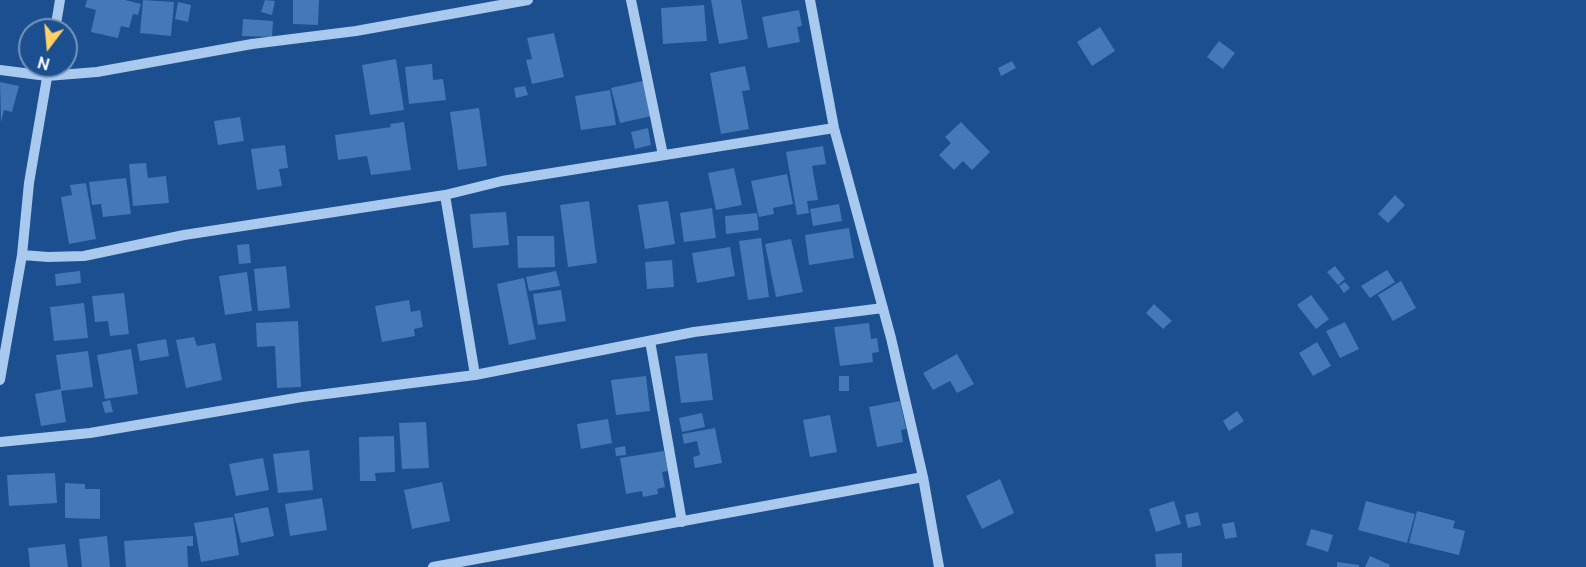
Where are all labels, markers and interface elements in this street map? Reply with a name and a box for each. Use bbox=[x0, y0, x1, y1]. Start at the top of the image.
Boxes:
north arrow bbox=[18, 18, 78, 78]
text: N bbox=[35, 53, 52, 74]

